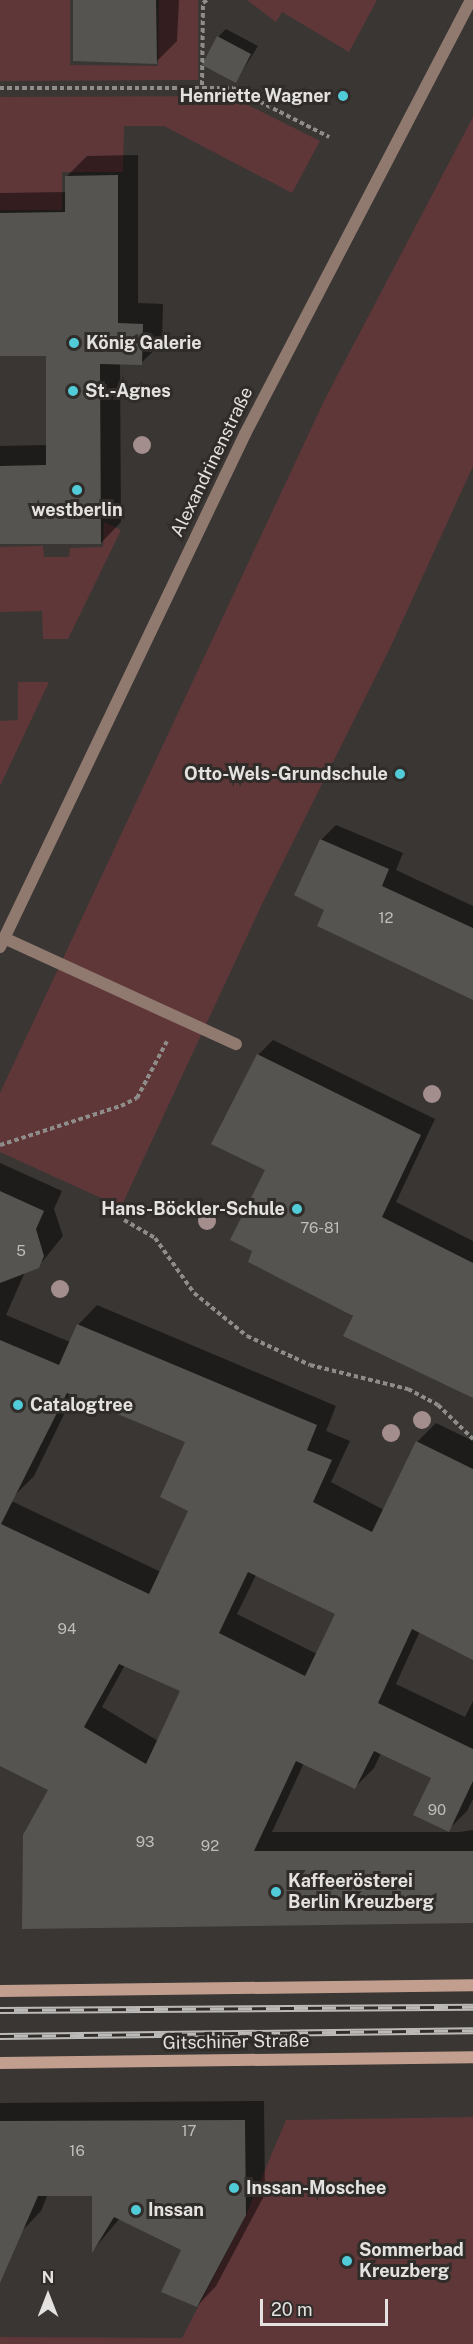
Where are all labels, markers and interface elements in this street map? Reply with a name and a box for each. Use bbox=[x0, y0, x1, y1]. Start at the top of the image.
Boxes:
place label: Henriette Wagner bbox=[179, 85, 331, 107]
marker: Henriette Wagner bbox=[336, 89, 350, 103]
place label: König Galerie bbox=[86, 332, 202, 354]
marker: König Galerie bbox=[67, 336, 81, 350]
place label: St.-Agnes bbox=[85, 380, 171, 402]
street label: Alexandrinenstraße bbox=[166, 383, 258, 541]
marker: St.-Agnes bbox=[66, 384, 80, 398]
marker: westberlin bbox=[70, 483, 84, 497]
place label: westberlin bbox=[31, 499, 123, 521]
place label: Otto-Wels-Grundschule bbox=[184, 763, 388, 785]
marker: Otto-Wels-Grundschule bbox=[393, 767, 407, 781]
house number: 12 bbox=[378, 909, 394, 927]
place label: Hans-Böckler-Schule bbox=[101, 1198, 285, 1220]
marker: Hans-Böckler-Schule bbox=[290, 1202, 304, 1216]
house number: 76-81 bbox=[300, 1219, 340, 1237]
house number: 5 bbox=[16, 1242, 26, 1260]
place label: Catalogtree bbox=[30, 1394, 133, 1416]
marker: Catalogtree bbox=[11, 1398, 25, 1412]
house number: 94 bbox=[58, 1620, 76, 1638]
house number: 90 bbox=[428, 1801, 446, 1819]
house number: 93 bbox=[136, 1833, 154, 1851]
house number: 92 bbox=[201, 1837, 219, 1855]
place label: Kaffeerösterei Berlin Kreuzberg bbox=[288, 1871, 434, 1914]
marker: Kaffeerösterei Berlin Kreuzberg bbox=[269, 1885, 283, 1899]
street label: Gitschiner Straße bbox=[163, 2030, 309, 2054]
house number: 17 bbox=[181, 2122, 197, 2140]
house number: 16 bbox=[69, 2142, 85, 2160]
place label: Inssan-Moschee bbox=[246, 2177, 386, 2199]
marker: Inssan-Moschee bbox=[227, 2181, 241, 2195]
place label: Inssan bbox=[148, 2199, 204, 2221]
marker: Inssan bbox=[129, 2203, 143, 2217]
place label: Sommerbad Kreuzberg bbox=[359, 2240, 464, 2282]
marker: Sommerbad Kreuzberg bbox=[340, 2254, 354, 2268]
north arrow bbox=[18, 2266, 78, 2326]
text: N bbox=[42, 2268, 54, 2287]
scale bar bbox=[263, 2287, 390, 2325]
text: 20 m bbox=[271, 2299, 313, 2320]

